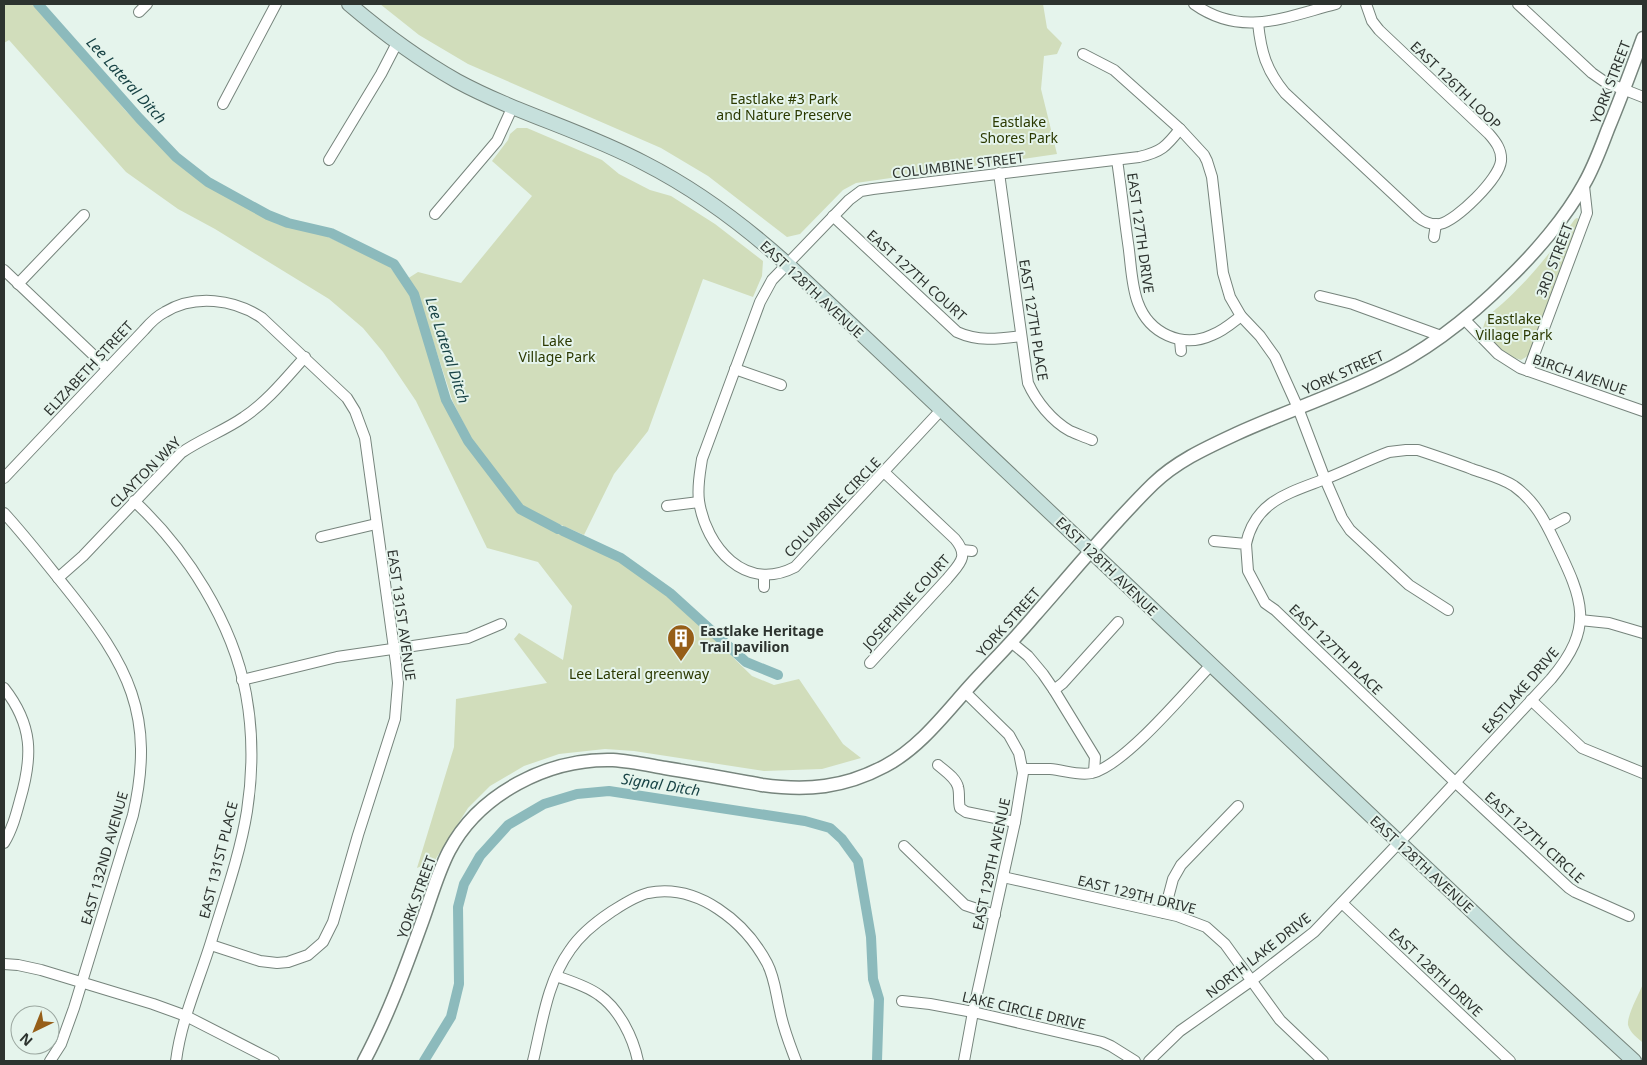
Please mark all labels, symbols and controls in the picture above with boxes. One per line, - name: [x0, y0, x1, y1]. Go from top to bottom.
- water label: Lee Lateral Ditch: [83, 32, 171, 128]
- street label: EAST 126TH LOOP: [1407, 37, 1505, 133]
- street label: YORK STREET: [1586, 38, 1635, 126]
- park label: Eastlake #3 Park and Nature Preserve: [716, 89, 852, 124]
- park label: Eastlake Shores Park: [980, 112, 1059, 147]
- street label: COLUMBINE STREET: [891, 147, 1025, 183]
- street label: EAST 127TH DRIVE: [1123, 172, 1159, 294]
- street label: 3RD STREET: [1531, 220, 1577, 300]
- street label: EAST 127TH COURT: [863, 225, 971, 325]
- street label: EAST 128TH AVENUE: [756, 236, 868, 342]
- street label: EAST 127TH PLACE: [1015, 258, 1053, 382]
- water label: Lee Lateral Ditch: [421, 294, 475, 406]
- park label: Eastlake Village Park: [1476, 309, 1553, 344]
- street label: ELIZABETH STREET: [39, 316, 137, 419]
- park label: Lake Village Park: [519, 331, 596, 366]
- street label: YORK STREET: [1299, 346, 1387, 398]
- street label: BIRCH AVENUE: [1530, 349, 1630, 399]
- street label: CLAYTON WAY: [105, 432, 185, 512]
- street label: COLUMBINE CIRCLE: [779, 453, 885, 561]
- street label: EAST 128TH AVENUE: [1052, 512, 1162, 620]
- street label: EAST 131ST AVENUE: [383, 548, 421, 682]
- street label: JOSEPHINE COURT: [857, 550, 954, 655]
- street label: YORK STREET: [972, 583, 1044, 661]
- street label: EAST 127TH PLACE: [1285, 600, 1387, 698]
- place label: Eastlake Heritage Trail pavilion: [700, 621, 824, 656]
- building icon: Eastlake Heritage Trail pavilion: [666, 623, 696, 662]
- street label: EASTLAKE DRIVE: [1477, 643, 1563, 737]
- park label: Lee Lateral greenway: [569, 664, 710, 683]
- water label: Signal Ditch: [620, 768, 702, 800]
- street label: EAST 127TH CIRCLE: [1481, 787, 1589, 887]
- street label: EAST 132ND AVENUE: [76, 789, 132, 927]
- street label: EAST 129TH AVENUE: [968, 796, 1014, 932]
- street label: EAST 131ST PLACE: [194, 799, 242, 921]
- street label: EAST 128TH AVENUE: [1366, 811, 1478, 917]
- street label: YORK STREET: [392, 853, 440, 941]
- street label: EAST 129TH DRIVE: [1076, 870, 1198, 918]
- street label: NORTH LAKE DRIVE: [1202, 908, 1314, 1002]
- street label: EAST 128TH DRIVE: [1385, 924, 1487, 1020]
- street label: LAKE CIRCLE DRIVE: [960, 987, 1088, 1033]
- north arrow: [10, 1005, 60, 1055]
- text: N: [15, 1029, 36, 1051]

